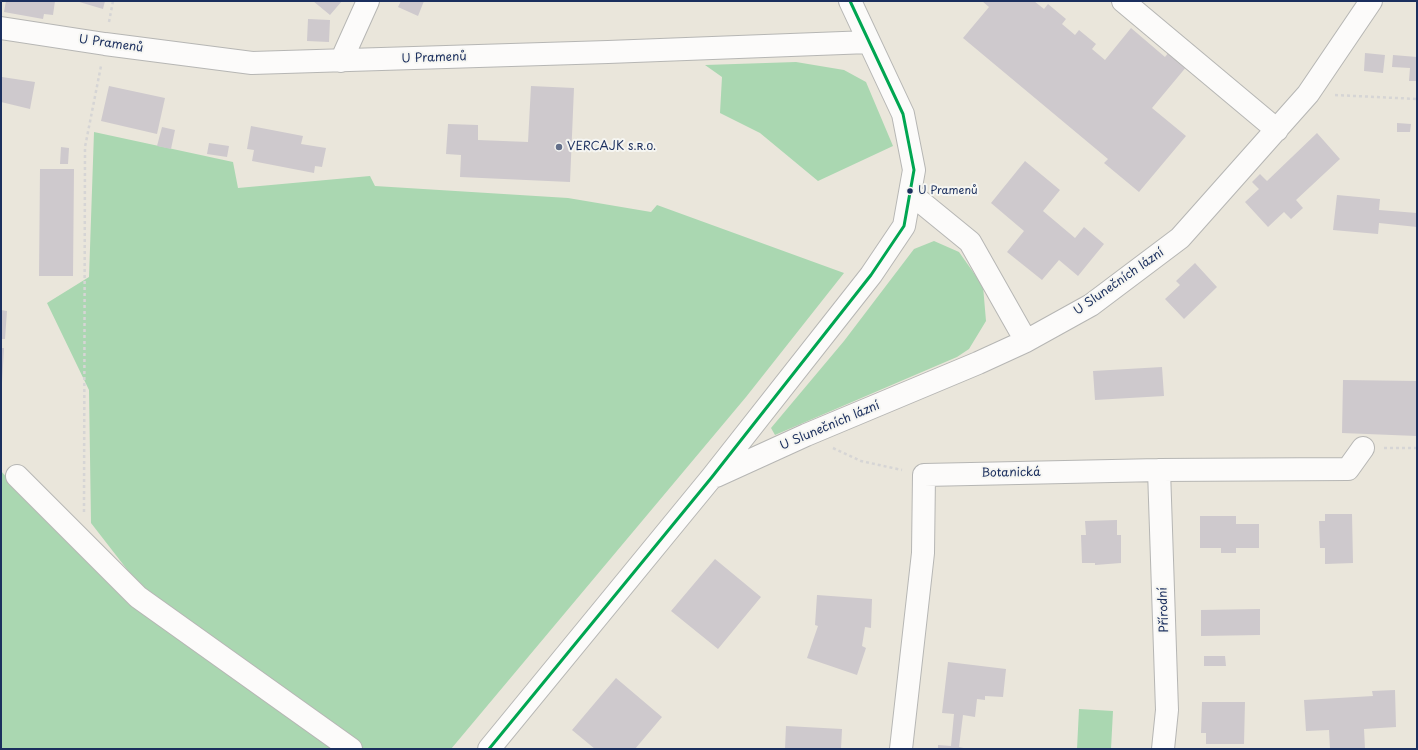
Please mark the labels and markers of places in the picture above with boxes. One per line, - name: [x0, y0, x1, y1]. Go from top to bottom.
- place label: VERCAJK s.ʀ.ᴏ.: [567, 140, 656, 154]
- marker: VERCAJK s.ʀ.ᴏ.: [554, 142, 564, 152]
- place label: U Pramenů: [918, 184, 978, 198]
- marker: U Pramenů: [905, 186, 915, 196]

